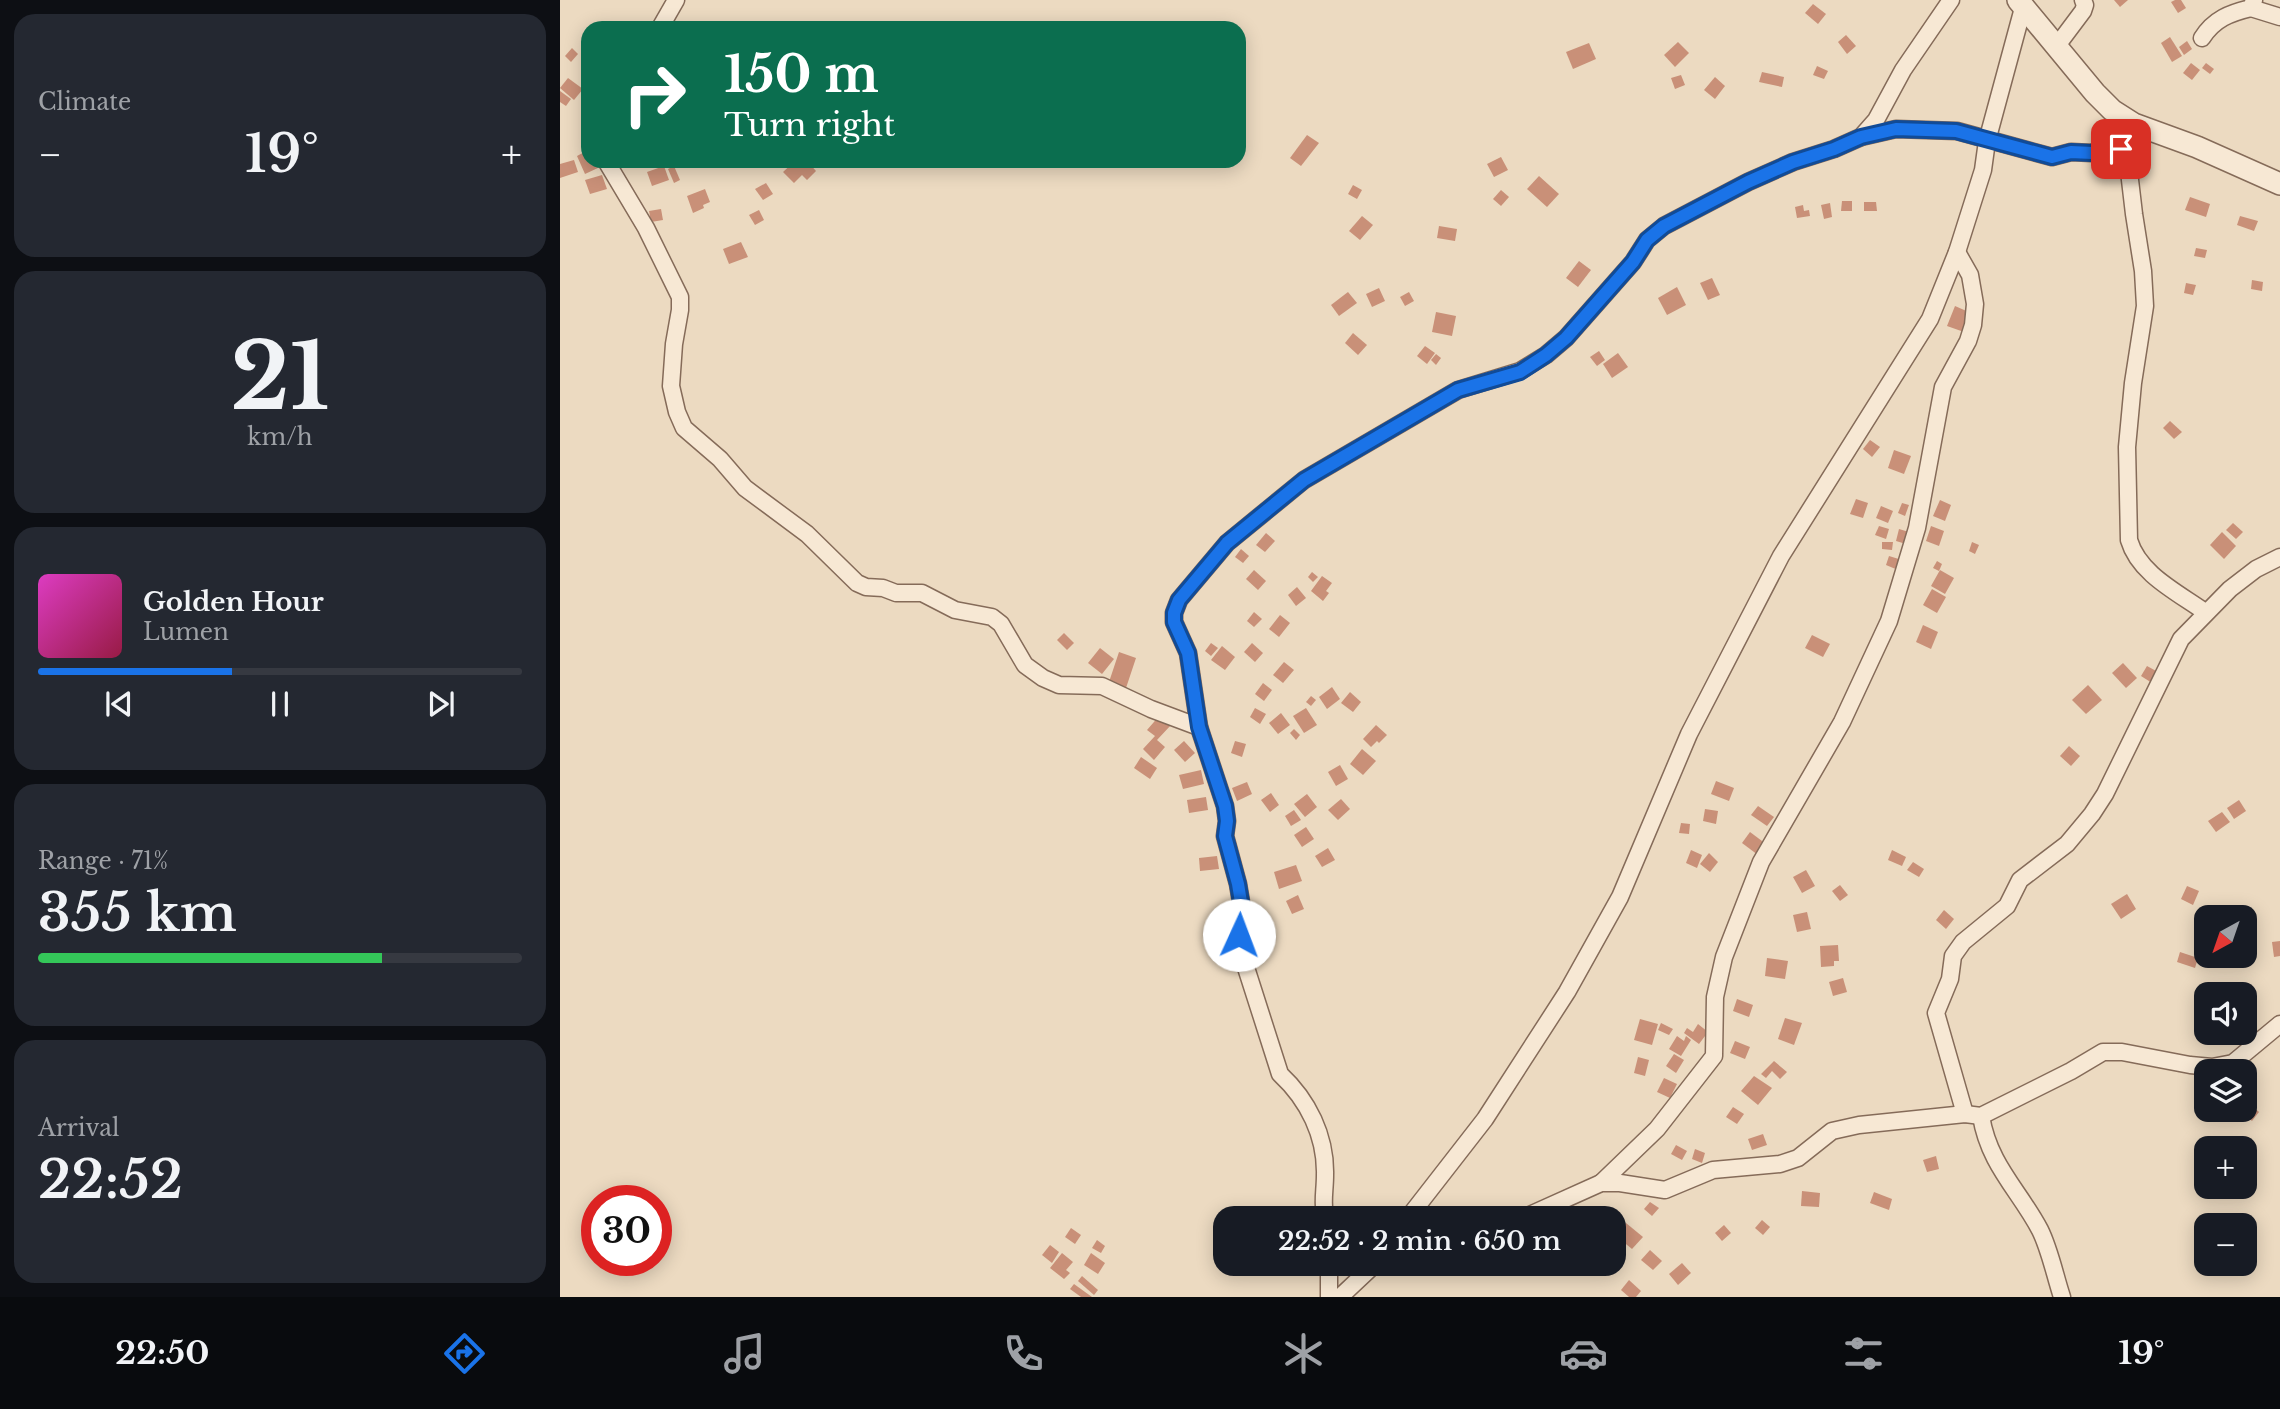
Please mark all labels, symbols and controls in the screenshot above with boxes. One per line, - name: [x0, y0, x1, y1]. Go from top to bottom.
- text: 150 m: [724, 44, 879, 105]
- icon: right: [609, 49, 700, 140]
- text: Climate: [38, 88, 131, 116]
- text: Turn right: [724, 105, 895, 145]
- pin: [2091, 119, 2151, 179]
- text: 19°: [244, 122, 319, 186]
- icon: arrive: [2102, 130, 2140, 168]
- text: −: [38, 131, 62, 178]
- text: +: [501, 131, 522, 178]
- text: 21: [231, 321, 329, 434]
- text: km/h: [247, 423, 313, 451]
- text: Golden Hour: [143, 586, 324, 618]
- text: Lumen: [143, 618, 229, 646]
- icon: previous: [100, 685, 138, 723]
- icon: pause: [261, 685, 299, 723]
- icon: next: [422, 685, 460, 723]
- text: Range · 71%: [38, 847, 169, 875]
- text: 355 km: [38, 881, 237, 945]
- position arrow: [1202, 898, 1276, 972]
- north arrow: [2194, 905, 2258, 968]
- map controls: [2194, 905, 2257, 1276]
- button: sound: [2194, 982, 2257, 1045]
- button: layers: [2194, 1059, 2257, 1122]
- text: Arrival: [38, 1114, 119, 1142]
- button: +: [2194, 1136, 2257, 1199]
- text: 22:52: [38, 1148, 183, 1212]
- speed limit sign: 30: [581, 1185, 672, 1276]
- button: −: [2194, 1213, 2257, 1276]
- text: 22:52 · 2 min · 650 m: [1278, 1225, 1561, 1257]
- icon: directions: [440, 1329, 489, 1378]
- icon: music: [720, 1329, 769, 1378]
- icon: phone: [999, 1329, 1048, 1378]
- icon: climate: [1279, 1329, 1328, 1378]
- icon: car: [1559, 1329, 1608, 1378]
- icon: filters: [1839, 1329, 1888, 1378]
- text: 22:50: [115, 1333, 209, 1373]
- text: 19°: [2118, 1333, 2165, 1373]

